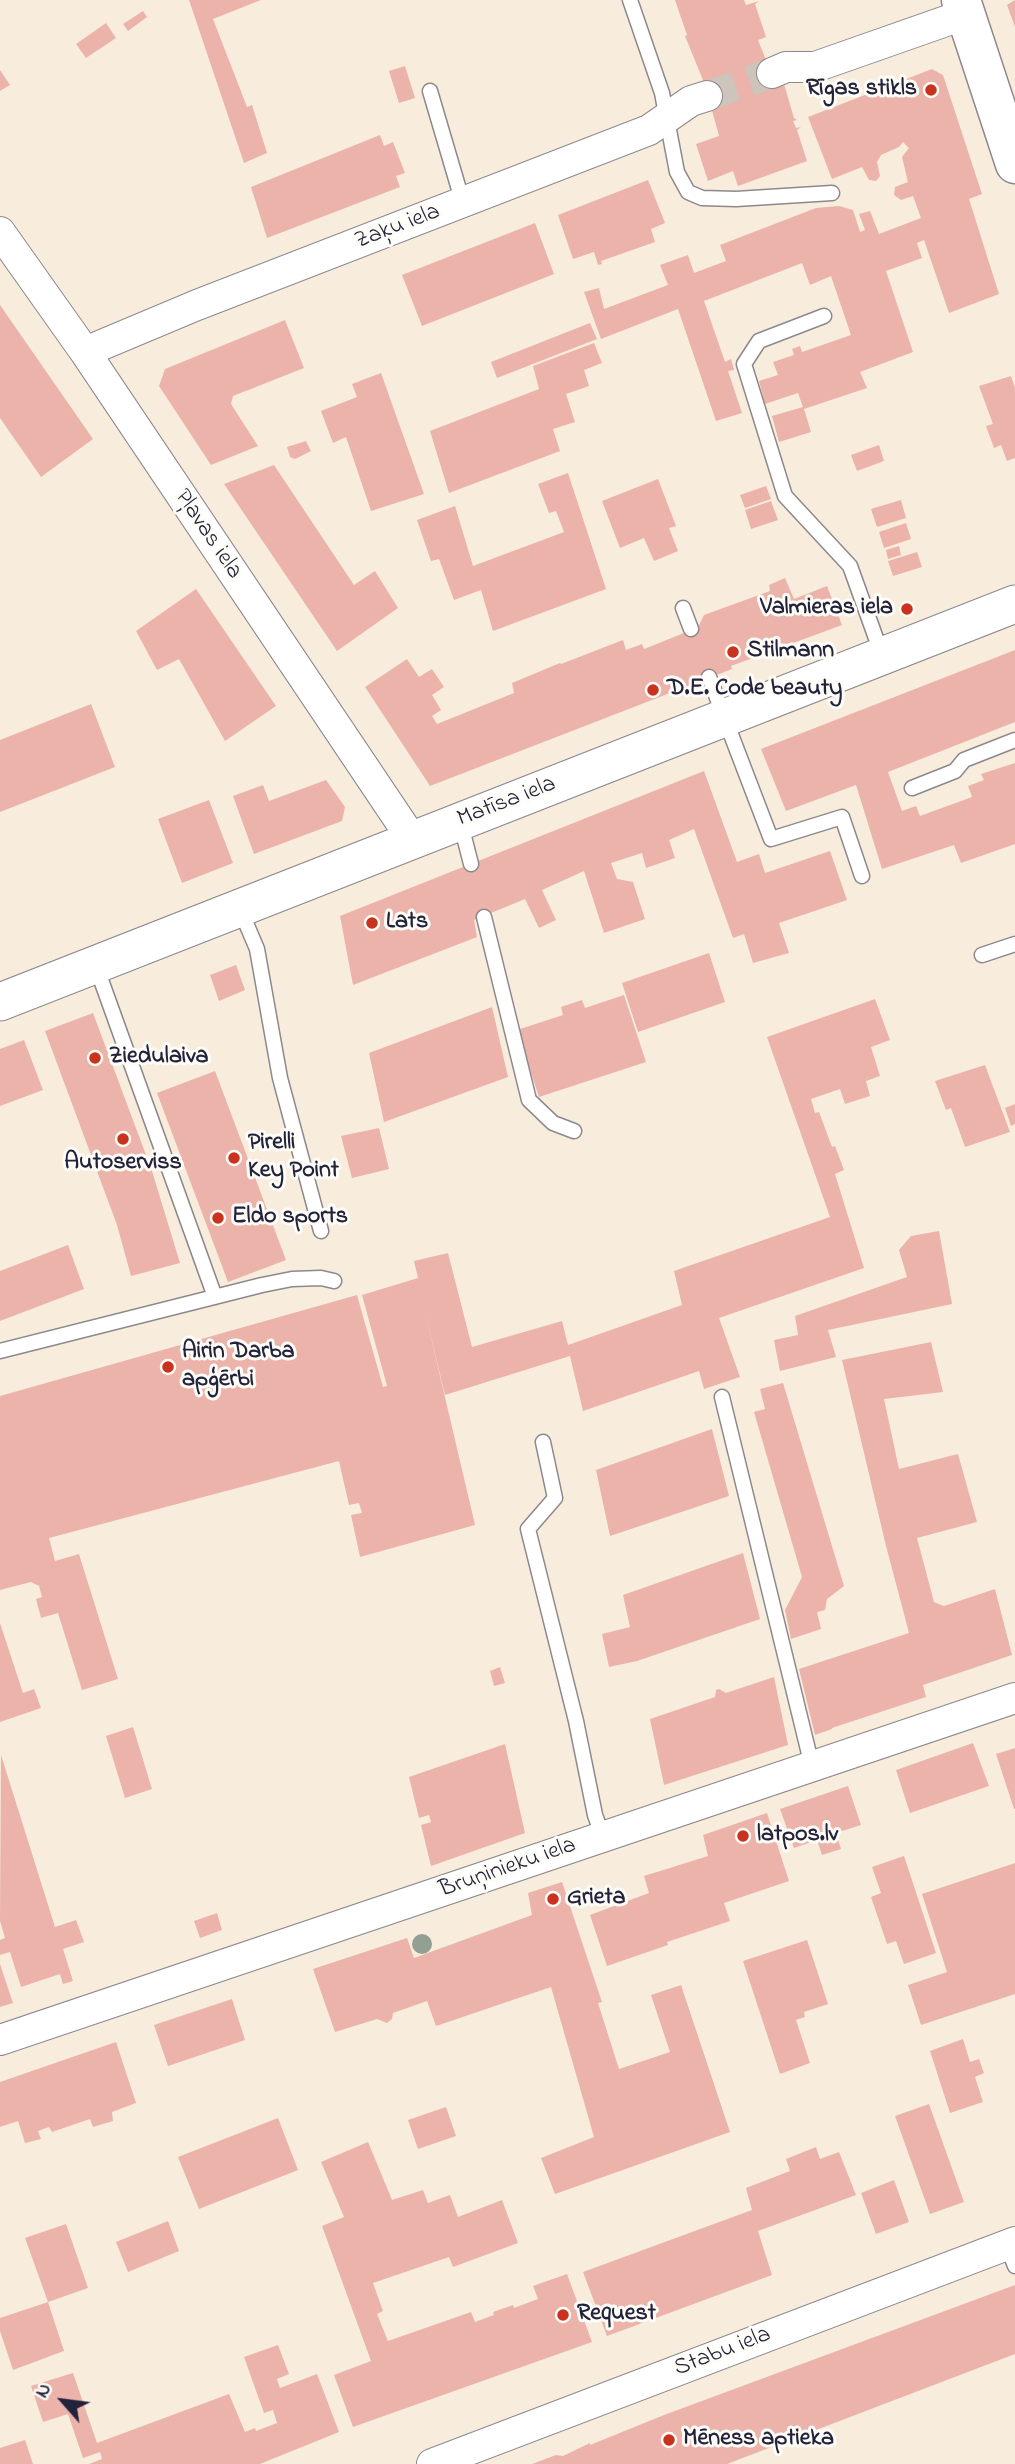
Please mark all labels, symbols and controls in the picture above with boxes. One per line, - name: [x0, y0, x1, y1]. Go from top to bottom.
- place label: Rīgas stikls: [806, 76, 917, 104]
- marker: Rīgas stikls: [923, 82, 939, 98]
- street label: Zaķu iela: [351, 199, 445, 257]
- street label: Pļavas iela: [167, 485, 247, 585]
- place label: Valmieras iela: [760, 595, 893, 623]
- marker: Valmieras iela: [899, 601, 915, 617]
- place label: Stilmann: [747, 638, 834, 666]
- marker: Stilmann: [725, 644, 741, 660]
- place label: D.E. Code beauty: [667, 676, 842, 704]
- marker: D.E. Code beauty: [645, 682, 661, 698]
- street label: Matīsa iela: [454, 771, 560, 835]
- place label: Lats: [386, 909, 428, 937]
- marker: Lats: [364, 915, 380, 931]
- place label: Ziedulaiva: [109, 1044, 208, 1072]
- marker: Ziedulaiva: [87, 1050, 103, 1066]
- place label: Pirelli Key Point: [248, 1130, 339, 1186]
- marker: Autoserviss: [115, 1131, 131, 1147]
- place label: Autoserviss: [64, 1150, 182, 1178]
- marker: Pirelli Key Point: [226, 1150, 242, 1166]
- place label: Eldo sports: [232, 1204, 348, 1232]
- marker: Eldo sports: [210, 1210, 226, 1226]
- place label: Airin Darba apģērbi: [182, 1339, 294, 1395]
- marker: Airin Darba apģērbi: [160, 1359, 176, 1375]
- place label: latpos.lv: [757, 1822, 838, 1850]
- marker: latpos.lv: [735, 1828, 751, 1844]
- street label: Bruņinieku iela: [436, 1832, 580, 1906]
- place label: Grieta: [567, 1885, 626, 1913]
- marker: Grieta: [545, 1891, 561, 1907]
- place label: Request: [577, 2301, 656, 2329]
- marker: Request: [555, 2307, 571, 2323]
- street label: Stabu iela: [671, 2321, 775, 2385]
- north arrow: [28, 2366, 98, 2436]
- text: N: [29, 2379, 59, 2403]
- place label: Mēness aptieka: [683, 2426, 834, 2454]
- marker: Mēness aptieka: [661, 2432, 677, 2448]

